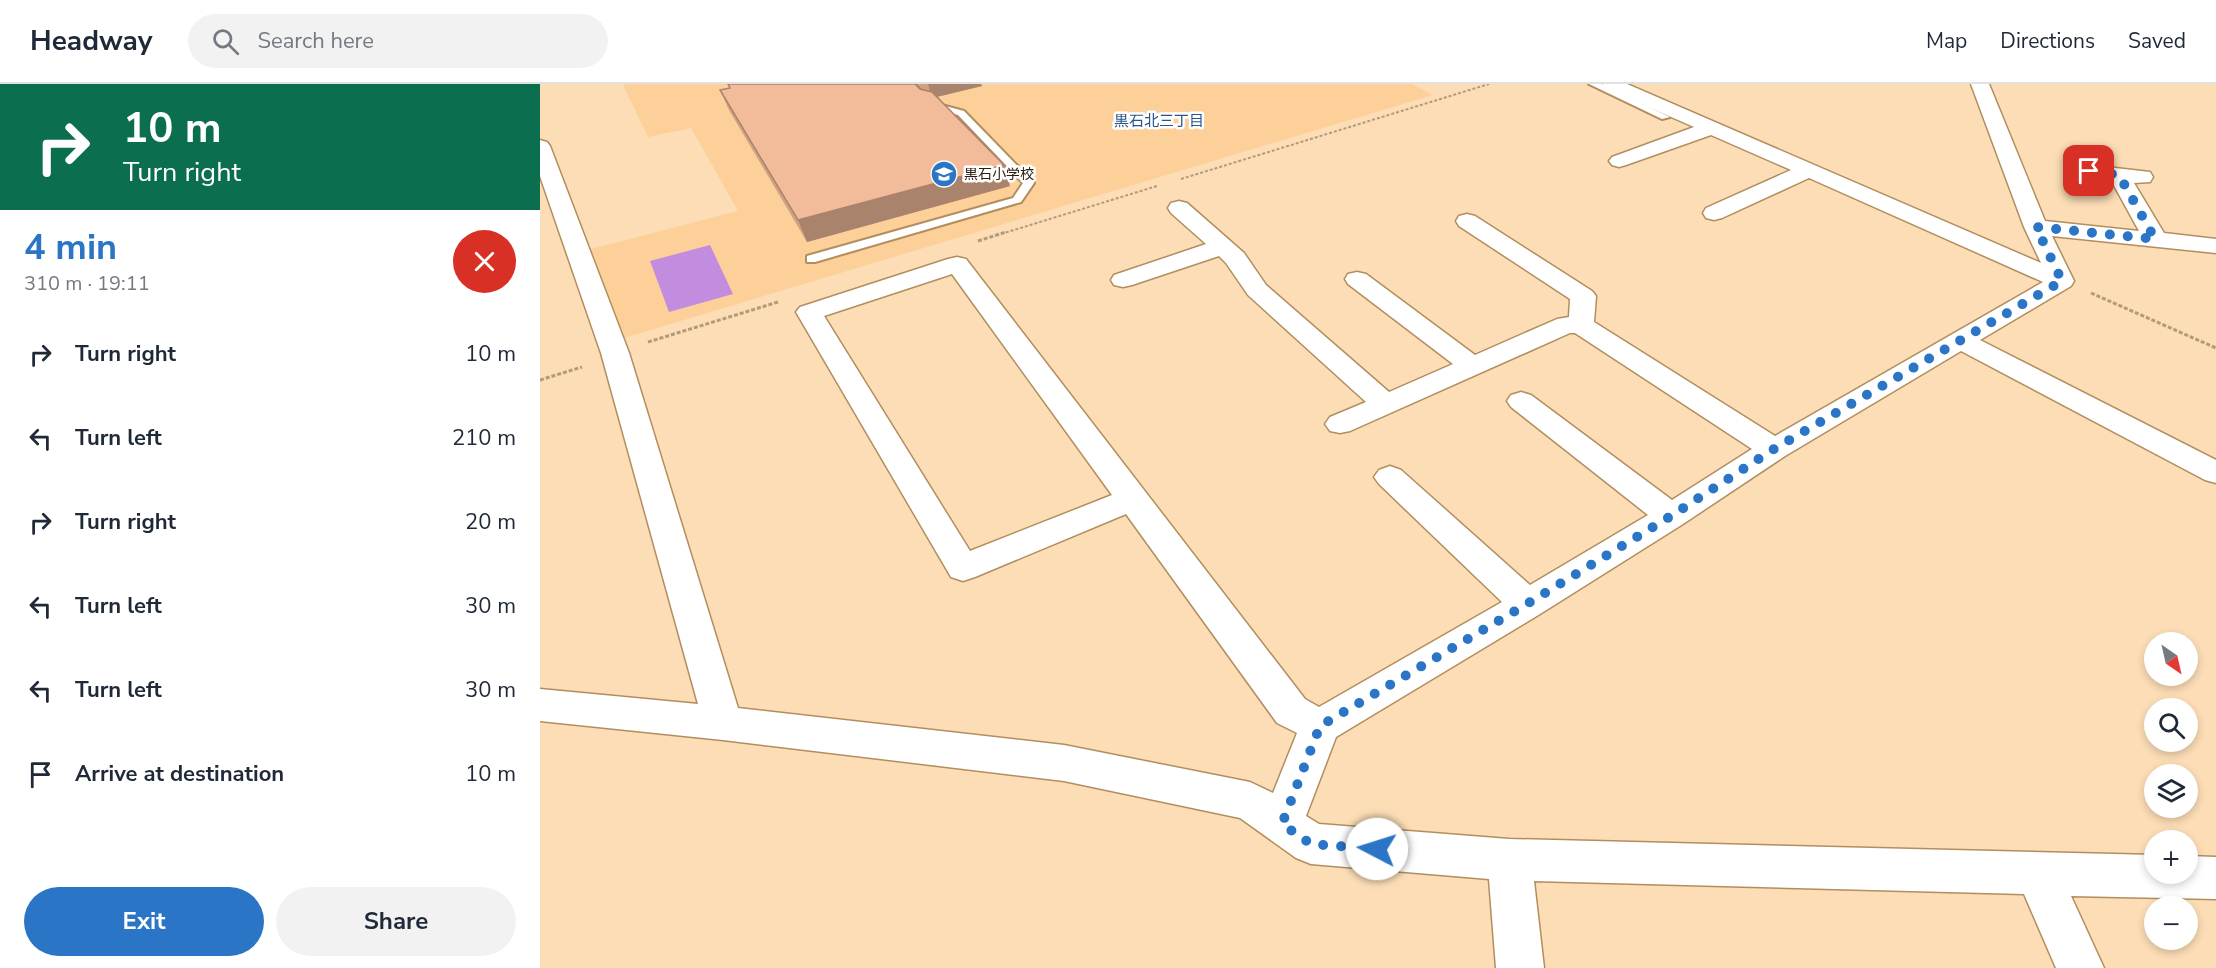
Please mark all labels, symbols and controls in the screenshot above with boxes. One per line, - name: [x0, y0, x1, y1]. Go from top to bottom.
- search box: [188, 14, 608, 68]
- text: Headway: [30, 22, 152, 60]
- icon: search: [209, 25, 242, 58]
- text: Search here: [257, 26, 374, 56]
- text: Map: [1926, 27, 1967, 55]
- text: Directions: [2000, 27, 2095, 55]
- text: Saved: [2128, 27, 2186, 55]
- text: 10 m: [123, 100, 222, 157]
- icon: right: [24, 108, 102, 186]
- district label: 黒石北三丁目: [1114, 111, 1204, 131]
- pin: [2063, 145, 2114, 196]
- text: Turn right: [123, 154, 241, 191]
- icon: arrive: [2072, 154, 2105, 187]
- school or university icon: 黒石小学校: [929, 159, 959, 189]
- place label: 黒石小学校: [964, 165, 1034, 184]
- text: 4 min: [24, 223, 117, 272]
- button: close: [453, 230, 516, 293]
- text: 310 m · 19:11: [24, 270, 150, 297]
- icon: right: [24, 338, 57, 371]
- text: Turn right: [75, 339, 176, 369]
- text: 10 m: [465, 339, 516, 369]
- icon: left: [24, 422, 57, 455]
- text: Turn left: [75, 423, 162, 453]
- text: 210 m: [452, 423, 516, 453]
- icon: right: [24, 506, 57, 539]
- text: Turn right: [75, 507, 176, 537]
- text: 20 m: [465, 507, 516, 537]
- icon: left: [24, 590, 57, 623]
- text: Turn left: [75, 591, 162, 621]
- text: 30 m: [465, 591, 516, 621]
- north arrow: [2144, 632, 2198, 686]
- map controls: [2144, 632, 2198, 950]
- icon: left: [24, 674, 57, 707]
- text: Turn left: [75, 675, 162, 705]
- text: 30 m: [465, 675, 516, 705]
- button: search: [2144, 698, 2198, 752]
- icon: arrive: [24, 758, 57, 791]
- text: Arrive at destination: [75, 759, 284, 789]
- text: 10 m: [465, 759, 516, 789]
- button: layers: [2144, 764, 2198, 818]
- position arrow: [1345, 817, 1409, 881]
- button: +: [2144, 830, 2198, 884]
- button: Exit: [24, 887, 264, 956]
- button: Share: [276, 887, 516, 956]
- button: −: [2144, 896, 2198, 950]

